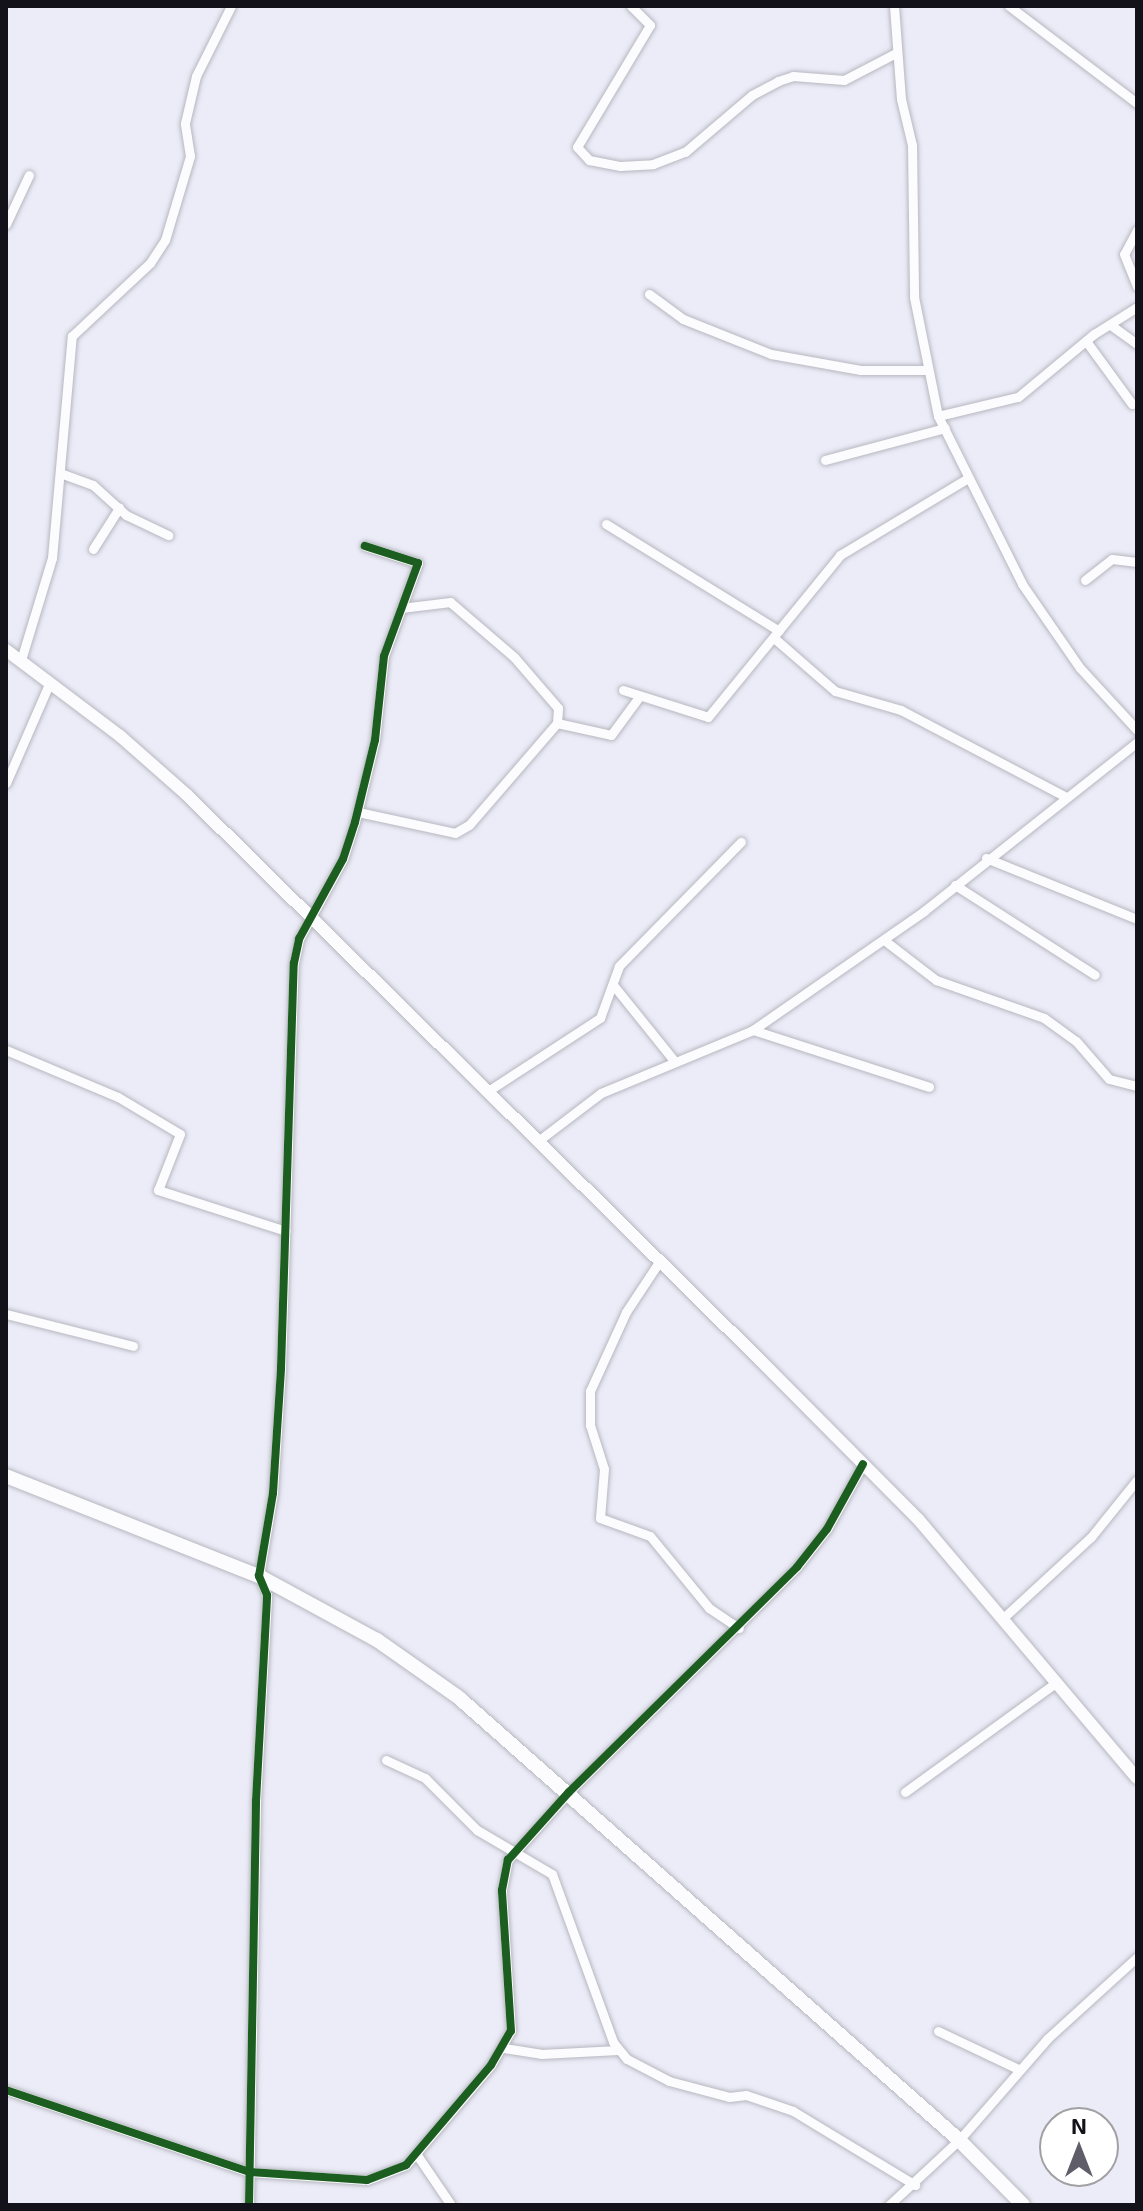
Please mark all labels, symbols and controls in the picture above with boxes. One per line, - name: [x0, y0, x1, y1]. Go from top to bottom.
- north arrow: [1039, 2107, 1119, 2187]
- text: N: [1071, 2112, 1087, 2138]

